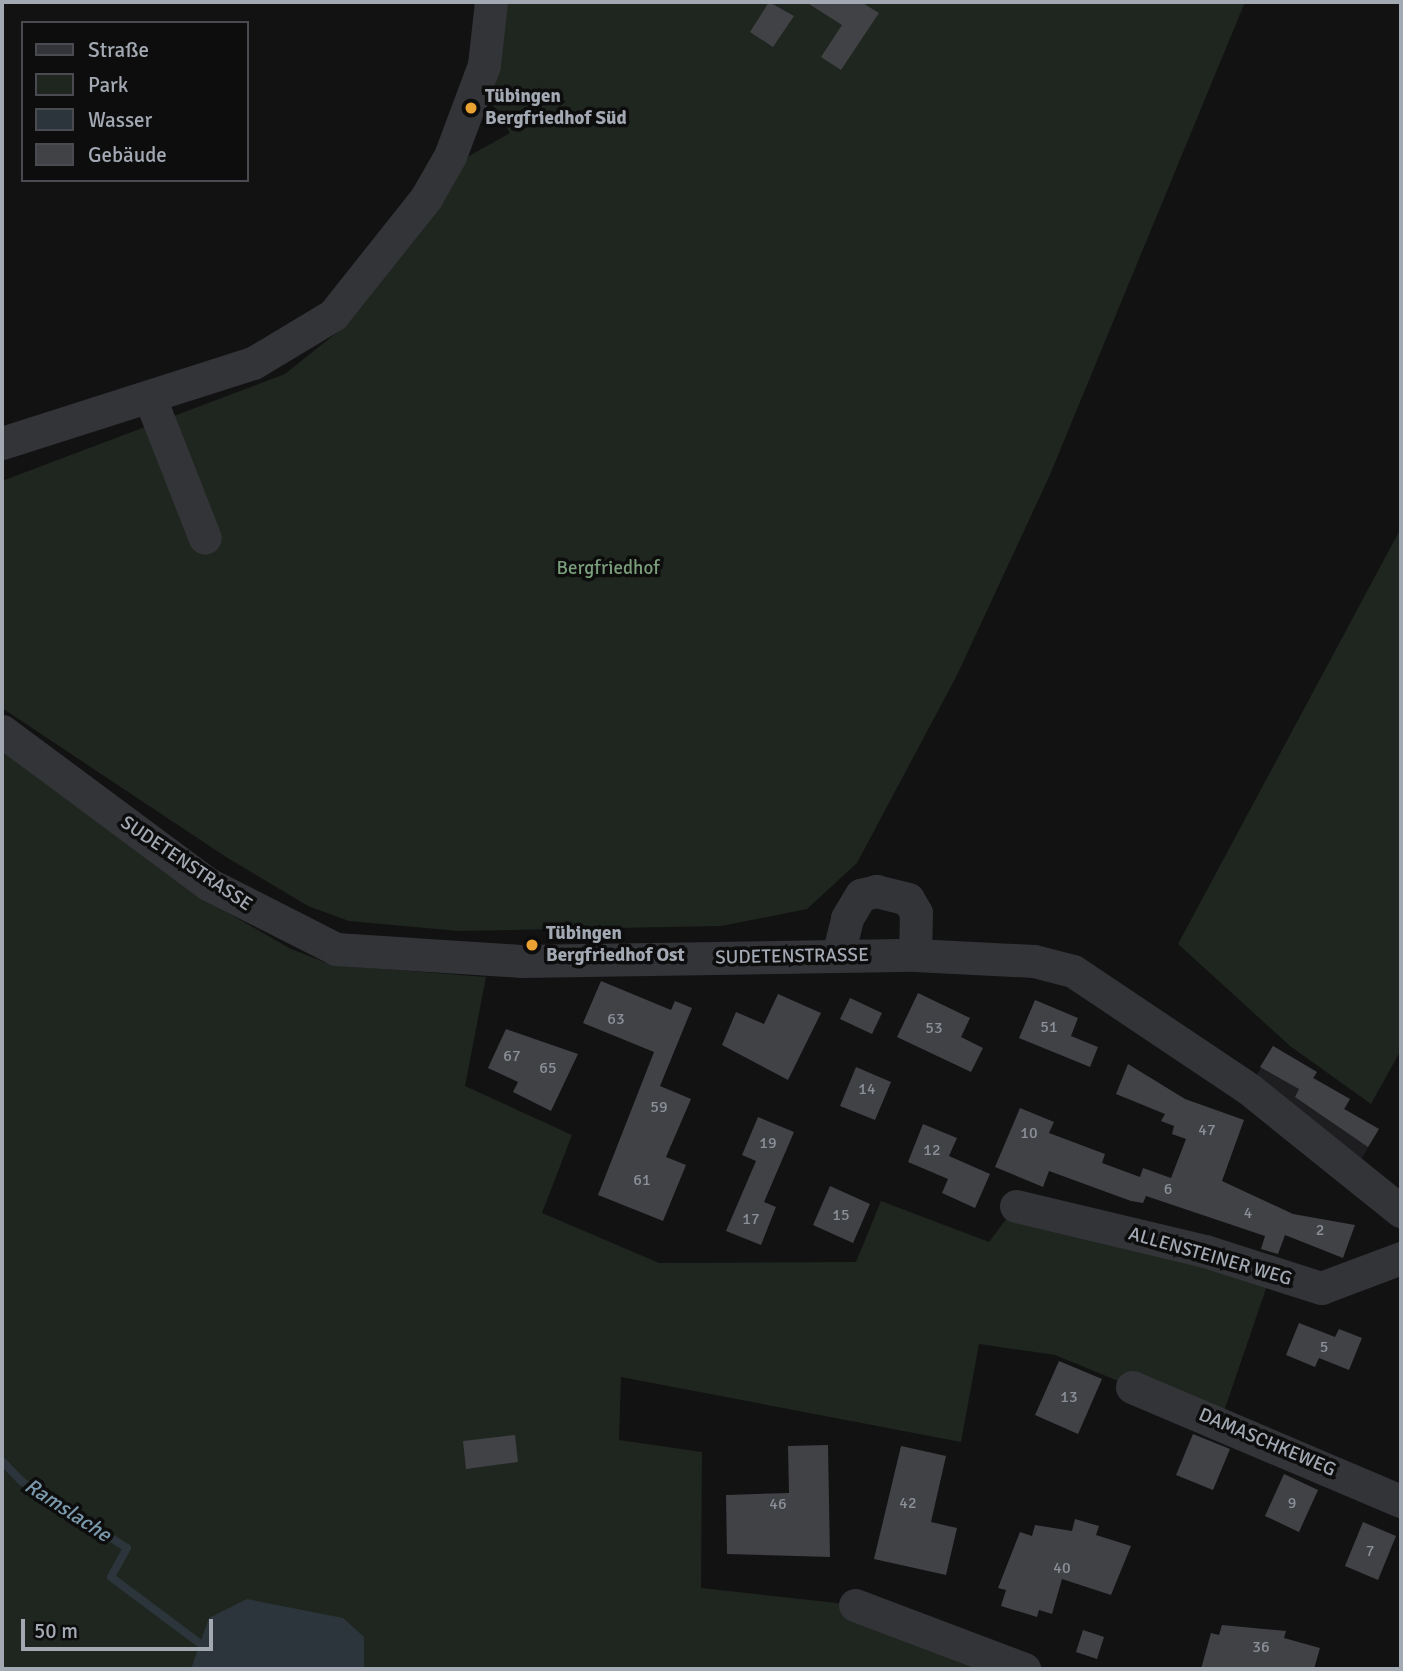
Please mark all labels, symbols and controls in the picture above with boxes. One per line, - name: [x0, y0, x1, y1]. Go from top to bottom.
- legend: [21, 21, 248, 182]
- text: Straße: [88, 37, 149, 63]
- text: Park: [88, 72, 128, 98]
- place label: Tübingen Bergfriedhof Süd: [485, 86, 627, 130]
- marker: Tübingen Bergfriedhof Süd: [463, 100, 479, 116]
- text: Wasser: [88, 107, 152, 133]
- text: Gebäude: [88, 142, 167, 168]
- park label: Bergfriedhof: [556, 558, 660, 580]
- street label: SUDETENSTRASSE: [116, 812, 256, 916]
- place label: Tübingen Bergfriedhof Ost: [546, 923, 685, 967]
- marker: Tübingen Bergfriedhof Ost: [524, 937, 540, 953]
- street label: SUDETENSTRASSE: [715, 944, 869, 970]
- house number: 63: [607, 1009, 625, 1029]
- house number: 51: [1040, 1017, 1058, 1037]
- house number: 53: [925, 1018, 943, 1038]
- house number: 67: [503, 1046, 521, 1066]
- house number: 65: [539, 1058, 557, 1078]
- house number: 14: [858, 1079, 876, 1099]
- house number: 59: [650, 1097, 668, 1117]
- house number: 47: [1198, 1120, 1216, 1140]
- house number: 10: [1020, 1123, 1038, 1143]
- house number: 19: [759, 1133, 777, 1153]
- house number: 12: [923, 1140, 941, 1160]
- house number: 61: [633, 1170, 651, 1190]
- house number: 6: [1164, 1179, 1172, 1199]
- house number: 4: [1244, 1203, 1252, 1223]
- house number: 15: [832, 1205, 850, 1225]
- house number: 17: [742, 1209, 760, 1229]
- house number: 2: [1316, 1220, 1324, 1240]
- street label: ALLENSTEINER WEG: [1126, 1223, 1294, 1291]
- house number: 5: [1320, 1337, 1328, 1357]
- house number: 13: [1060, 1387, 1078, 1407]
- street label: DAMASCHKEWEG: [1195, 1404, 1339, 1482]
- water label: Ramslache: [20, 1473, 116, 1547]
- house number: 42: [899, 1493, 917, 1513]
- house number: 9: [1288, 1493, 1296, 1513]
- house number: 46: [769, 1494, 787, 1514]
- house number: 7: [1366, 1541, 1374, 1561]
- house number: 40: [1053, 1558, 1071, 1578]
- scale bar: [24, 1604, 217, 1648]
- text: 50 m: [34, 1618, 78, 1644]
- house number: 36: [1252, 1637, 1270, 1657]

